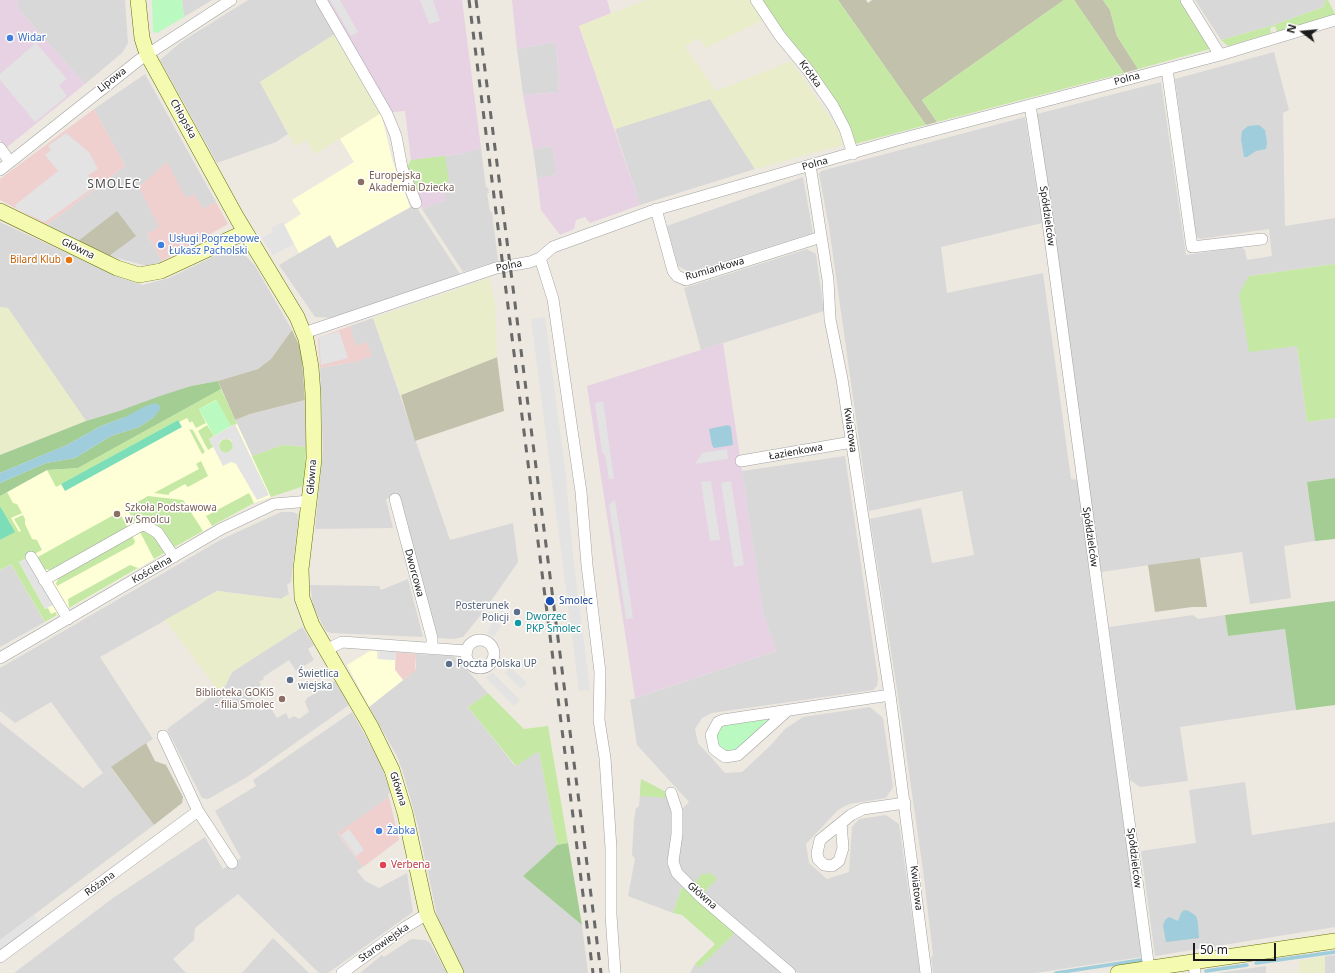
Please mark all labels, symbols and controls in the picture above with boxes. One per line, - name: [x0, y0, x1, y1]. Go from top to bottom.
- north arrow: [1283, 12, 1323, 52]
- text: N: [1283, 22, 1299, 35]
- place label: Widar: [18, 32, 46, 44]
- marker: Widar: [5, 33, 15, 43]
- street label: Krótka: [796, 58, 824, 90]
- street label: Lipowa: [95, 65, 129, 95]
- street label: Polna: [1113, 70, 1141, 88]
- street label: Chłopska: [167, 97, 199, 141]
- street label: Polna: [801, 155, 829, 173]
- place label: Europejska Akademia Dziecka: [369, 170, 454, 194]
- marker: Europejska Akademia Dziecka: [356, 177, 366, 187]
- district label: SMOLEC: [87, 178, 141, 192]
- street label: Spółdzielców: [1037, 185, 1057, 247]
- place label: Usługi Pogrzebowe Łukasz Pacholski: [169, 233, 259, 256]
- street label: Główna: [59, 236, 97, 262]
- marker: Usługi Pogrzebowe Łukasz Pacholski: [156, 240, 166, 250]
- place label: Bilard Klub: [10, 254, 61, 266]
- marker: Bilard Klub: [64, 255, 74, 265]
- street label: Rumiankowa: [684, 255, 746, 283]
- street label: Polna: [495, 257, 523, 275]
- street label: Kwiatowa: [841, 407, 859, 453]
- street label: Łazienkowa: [768, 441, 824, 463]
- street label: Główna: [305, 459, 319, 495]
- place label: Szkoła Podstawowa w Smolcu: [125, 502, 217, 526]
- street label: Spółdzielców: [1080, 506, 1100, 568]
- marker: Szkoła Podstawowa w Smolcu: [112, 509, 122, 519]
- street label: Dworcowa: [402, 548, 426, 598]
- street label: Kościelna: [130, 554, 174, 586]
- marker: Smolec: [544, 595, 556, 607]
- place label: Smolec: [559, 595, 593, 607]
- place label: Posterunek Policji: [455, 600, 509, 624]
- marker: Posterunek Policji: [512, 607, 522, 617]
- place label: Dworzec PKP Smolec: [526, 611, 581, 634]
- marker: Dworzec PKP Smolec: [513, 618, 523, 628]
- place label: Poczta Polska UP: [457, 658, 537, 670]
- marker: Poczta Polska UP: [444, 659, 454, 669]
- place label: Świetlica wiejska: [298, 668, 339, 692]
- marker: Świetlica wiejska: [285, 675, 295, 685]
- place label: Biblioteka GOKiS - filia Smolec: [195, 687, 274, 710]
- marker: Biblioteka GOKiS - filia Smolec: [277, 694, 287, 704]
- street label: Główna: [387, 770, 409, 808]
- place label: Żabka: [387, 825, 415, 837]
- marker: Żabka: [374, 826, 384, 836]
- street label: Spółdzielców: [1124, 827, 1144, 889]
- place label: Verbena: [391, 859, 430, 871]
- marker: Verbena: [378, 860, 388, 870]
- street label: Kwiatowa: [907, 865, 925, 911]
- street label: Różana: [83, 869, 117, 899]
- street label: Główna: [685, 880, 719, 912]
- street label: Starowiejska: [356, 921, 412, 965]
- scale bar: [1195, 935, 1278, 961]
- text: 50 m: [1200, 941, 1228, 958]

